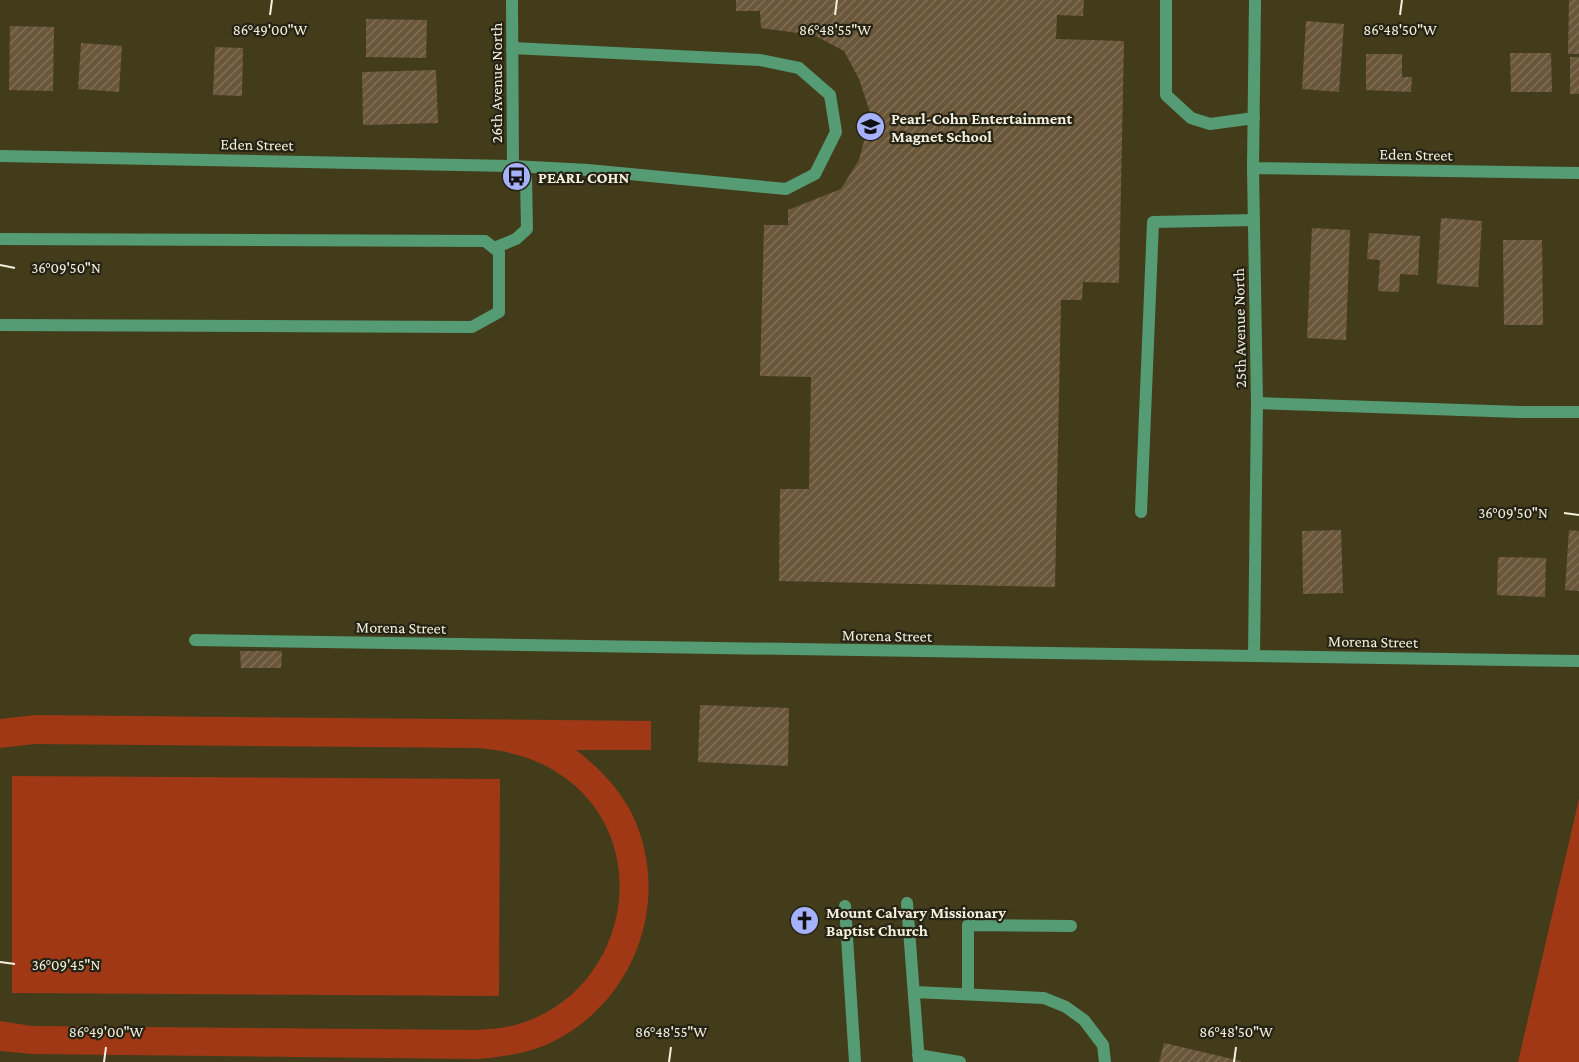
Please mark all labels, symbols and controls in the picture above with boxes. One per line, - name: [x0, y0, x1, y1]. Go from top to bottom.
- text: 86°49'00"W: [233, 22, 307, 38]
- street label: 26th Avenue North: [488, 22, 505, 143]
- text: 86°48'55"W: [799, 22, 871, 38]
- text: 86°48'50"W: [1363, 22, 1437, 38]
- place label: Pearl-Cohn Entertainment Magnet School: [891, 110, 1072, 145]
- school or university icon: Pearl-Cohn Entertainment Magnet School: [854, 111, 886, 143]
- street label: Eden Street: [220, 135, 294, 154]
- street label: Eden Street: [1379, 145, 1453, 164]
- bus stop icon: PEARL COHN: [501, 161, 533, 193]
- place label: PEARL COHN: [538, 169, 630, 186]
- text: 36°09'50"N: [31, 260, 101, 276]
- street label: 25th Avenue North: [1230, 267, 1249, 388]
- text: 36°09'50"N: [1478, 505, 1548, 521]
- street label: Morena Street: [356, 618, 447, 637]
- street label: Morena Street: [842, 626, 933, 645]
- street label: Morena Street: [1328, 632, 1419, 651]
- place label: Mount Calvary Missionary Baptist Church: [826, 904, 1006, 939]
- church icon: Mount Calvary Missionary Baptist Church: [789, 905, 821, 937]
- text: 36°09'45"N: [32, 957, 100, 973]
- text: 86°49'00"W: [69, 1024, 143, 1040]
- text: 86°48'55"W: [635, 1024, 707, 1040]
- text: 86°48'50"W: [1199, 1024, 1273, 1040]

